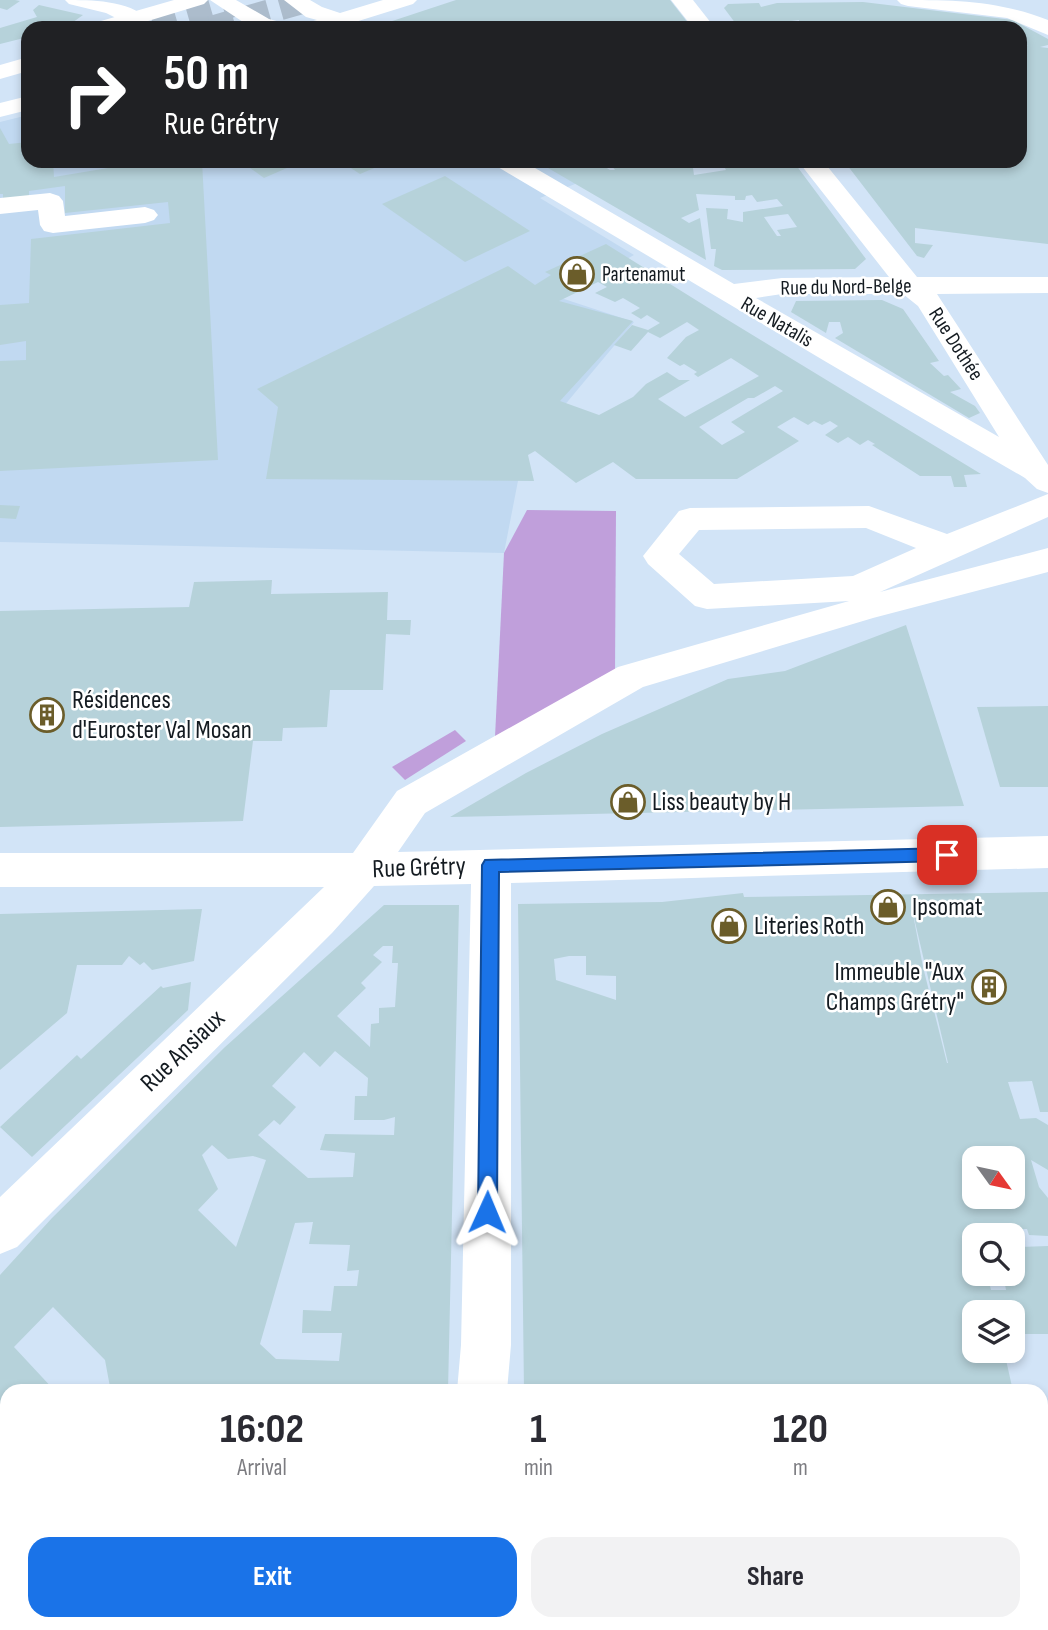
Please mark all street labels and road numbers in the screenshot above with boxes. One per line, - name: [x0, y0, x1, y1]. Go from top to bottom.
- street label: Rue du Nord-Belge: [780, 273, 912, 301]
- street label: Rue Natalis: [736, 291, 818, 353]
- street label: Rue Dothée: [923, 303, 989, 385]
- street label: Rue Grétry: [372, 851, 466, 885]
- street label: Rue Ansiaux: [134, 1003, 232, 1099]

